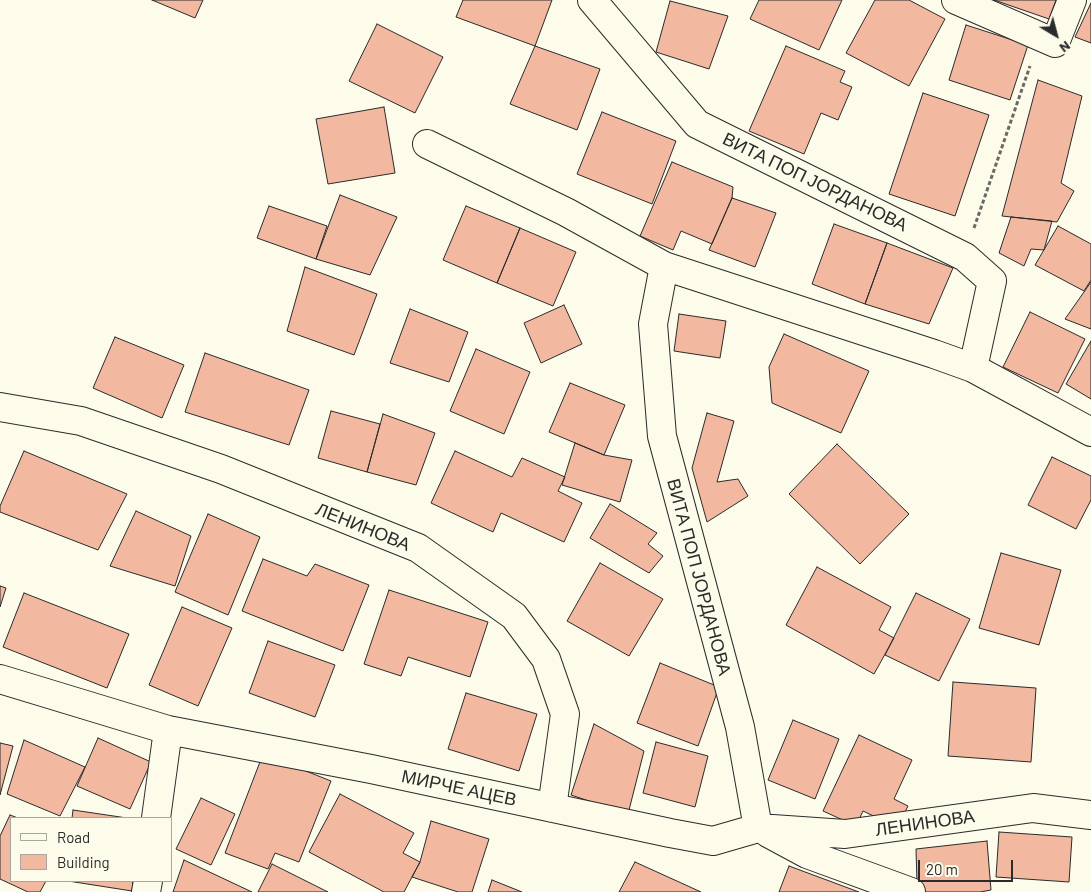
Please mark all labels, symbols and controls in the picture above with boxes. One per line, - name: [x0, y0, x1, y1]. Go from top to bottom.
- north arrow: [1031, 10, 1081, 60]
- text: N: [1056, 38, 1074, 57]
- street label: ВИТА ПОП ЈОРДАНОВА: [719, 128, 911, 236]
- street label: ВИТА ПОП ЈОРДАНОВА: [662, 476, 736, 678]
- street label: ЛЕНИНОВА: [313, 498, 413, 556]
- street label: МИРЧЕ АЦЕВ: [400, 765, 518, 811]
- street label: ЛЕНИНОВА: [874, 805, 976, 841]
- legend: [10, 817, 172, 882]
- text: Road: [57, 828, 90, 846]
- scale bar: [921, 850, 1016, 882]
- text: Building: [57, 853, 110, 871]
- text: 20 m: [926, 860, 958, 878]

